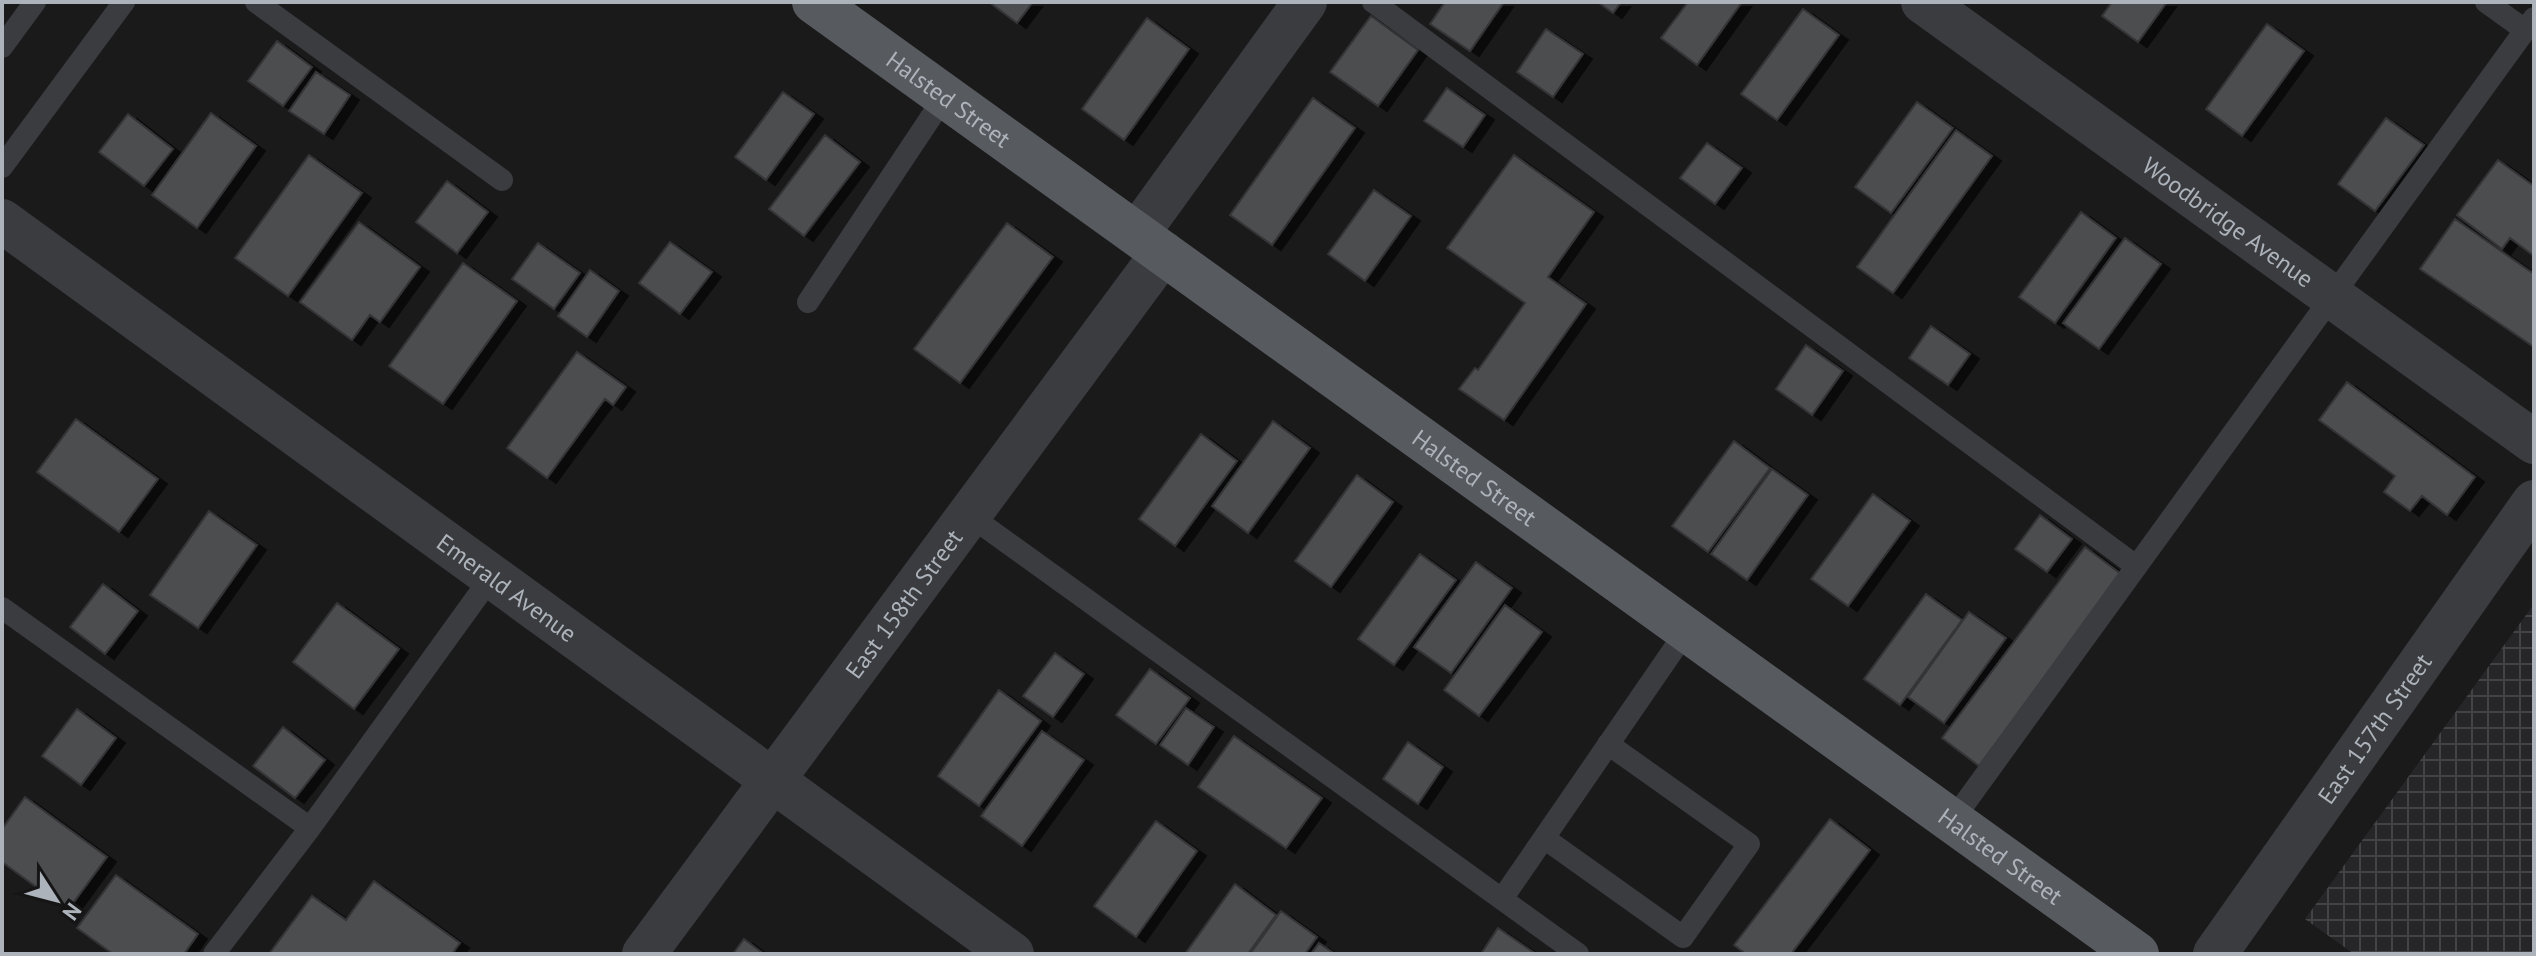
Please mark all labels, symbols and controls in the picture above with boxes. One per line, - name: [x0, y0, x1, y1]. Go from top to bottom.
- street label: Halsted Street: [880, 44, 1017, 154]
- street label: Woodbridge Avenue: [2136, 150, 2320, 294]
- street label: Halsted Street: [1406, 422, 1543, 533]
- street label: East 158th Street: [838, 523, 969, 684]
- street label: Emerald Avenue: [431, 526, 583, 649]
- street label: East 157th Street: [2310, 647, 2438, 810]
- street label: Halsted Street: [1932, 801, 2069, 911]
- north arrow: [16, 860, 96, 940]
- text: N: [57, 898, 88, 926]

